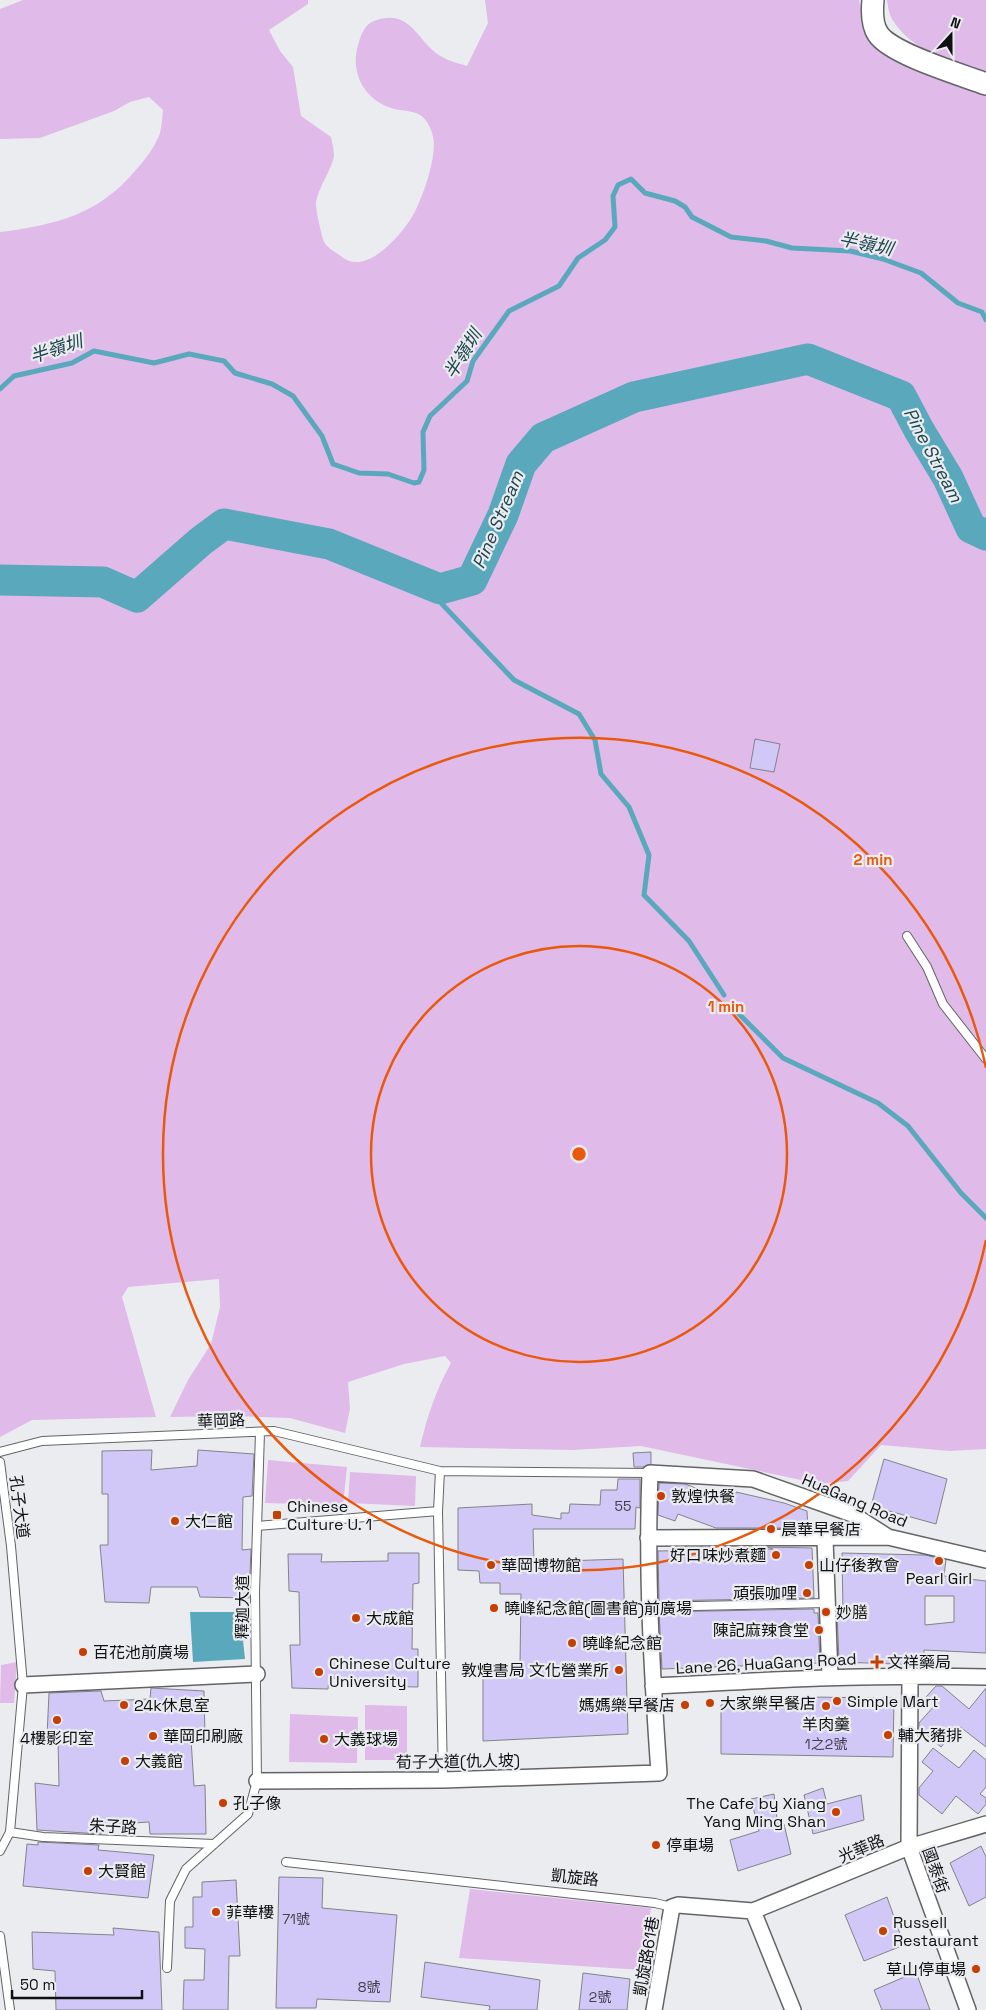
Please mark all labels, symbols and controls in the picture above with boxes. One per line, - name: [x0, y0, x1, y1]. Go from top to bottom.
- north arrow: [926, 10, 976, 60]
- text: N: [948, 13, 963, 33]
- water label: 半嶺圳: [837, 227, 898, 261]
- water label: 半嶺圳: [439, 322, 488, 383]
- water label: 半嶺圳: [27, 328, 88, 368]
- water label: Pine Stream: [899, 404, 968, 506]
- water label: Pine Stream: [467, 467, 529, 572]
- text: 2 min: [854, 850, 892, 869]
- text: 1 min: [708, 997, 744, 1016]
- centre of rings: [570, 1145, 588, 1163]
- street label: 華岡路: [197, 1409, 245, 1432]
- street label: HuaGang Road: [799, 1469, 911, 1532]
- street label: 孔子大道: [5, 1474, 34, 1540]
- place label: 敦煌快餐: [671, 1486, 735, 1507]
- marker: 敦煌快餐: [655, 1490, 667, 1502]
- place label: Chinese Culture U. 1: [287, 1496, 372, 1535]
- house number: 55: [615, 1497, 631, 1515]
- marker: Chinese Culture U. 1: [271, 1509, 283, 1521]
- place label: 大仁館: [185, 1511, 233, 1532]
- marker: 大仁館: [169, 1515, 181, 1527]
- place label: 晨華早餐店: [781, 1519, 861, 1540]
- marker: 晨華早餐店: [765, 1523, 777, 1535]
- place label: 好口味炒煮麵: [670, 1545, 766, 1566]
- marker: 好口味炒煮麵: [770, 1549, 782, 1561]
- place label: 華岡博物館: [501, 1555, 581, 1576]
- place label: 山仔後教會: [819, 1555, 899, 1576]
- marker: Pearl Girl: [933, 1555, 945, 1567]
- marker: 華岡博物館: [485, 1559, 497, 1571]
- marker: 山仔後教會: [803, 1559, 815, 1571]
- place label: Pearl Girl: [906, 1568, 972, 1589]
- street label: 釋迦大道: [232, 1575, 253, 1639]
- place label: 頑張咖哩: [733, 1583, 797, 1604]
- marker: 頑張咖哩: [801, 1587, 813, 1599]
- place label: 曉峰紀念館(圖書館)前廣場: [504, 1598, 692, 1619]
- marker: 曉峰紀念館(圖書館)前廣場: [488, 1602, 500, 1614]
- place label: 妙膳: [836, 1602, 868, 1623]
- marker: 妙膳: [820, 1606, 832, 1618]
- place label: 大成館: [366, 1608, 414, 1629]
- marker: 大成館: [350, 1612, 362, 1624]
- place label: 陳記麻辣食堂: [713, 1620, 809, 1641]
- marker: 陳記麻辣食堂: [813, 1624, 825, 1636]
- place label: 曉峰紀念館: [582, 1633, 662, 1654]
- marker: 曉峰紀念館: [566, 1637, 578, 1649]
- place label: 百花池前廣場: [93, 1642, 189, 1663]
- marker: 百花池前廣場: [77, 1646, 89, 1658]
- street label: Lane 26, HuaGang Road: [675, 1648, 857, 1679]
- place label: 文祥藥局: [887, 1652, 951, 1673]
- place label: Chinese Culture University: [329, 1653, 451, 1692]
- marker: 文祥藥局: [871, 1656, 883, 1668]
- place label: 敦煌書局 文化營業所: [461, 1660, 609, 1681]
- marker: 敦煌書局 文化營業所: [613, 1664, 625, 1676]
- marker: Chinese Culture University: [313, 1666, 325, 1678]
- place label: Simple Mart: [847, 1691, 939, 1712]
- place label: 大家樂早餐店: [720, 1693, 816, 1714]
- place label: 24k休息室: [134, 1695, 210, 1716]
- place label: 媽媽樂早餐店: [579, 1695, 675, 1716]
- marker: Simple Mart: [831, 1695, 843, 1707]
- marker: 大家樂早餐店: [704, 1697, 716, 1709]
- marker: 24k休息室: [118, 1699, 130, 1711]
- marker: 媽媽樂早餐店: [679, 1699, 691, 1711]
- marker: 羊肉羹: [820, 1700, 832, 1712]
- marker: 4樓影印室: [51, 1714, 63, 1726]
- place label: 羊肉羹: [802, 1714, 850, 1735]
- place label: 輔大豬排: [898, 1725, 962, 1746]
- place label: 華岡印刷廠: [163, 1726, 243, 1747]
- place label: 4樓影印室: [20, 1728, 94, 1749]
- place label: 大義球場: [334, 1729, 398, 1750]
- marker: 輔大豬排: [882, 1729, 894, 1741]
- marker: 華岡印刷廠: [147, 1730, 159, 1742]
- marker: 大義球場: [318, 1733, 330, 1745]
- house number: 1之2號: [805, 1735, 847, 1753]
- street label: 荀子大道(仇人坡): [396, 1750, 520, 1773]
- place label: 大義館: [135, 1751, 183, 1772]
- marker: 大義館: [119, 1755, 131, 1767]
- place label: 孔子像: [233, 1793, 281, 1814]
- place label: The Cafe by Xiang Yang Ming Shan: [686, 1793, 826, 1832]
- marker: 孔子像: [217, 1797, 229, 1809]
- marker: The Cafe by Xiang Yang Ming Shan: [830, 1806, 842, 1818]
- street label: 朱子路: [88, 1815, 137, 1838]
- street label: 光華路: [835, 1829, 887, 1868]
- place label: 停車場: [666, 1835, 714, 1856]
- marker: 停車場: [650, 1839, 662, 1851]
- street label: 國泰街: [917, 1844, 954, 1896]
- place label: 大賢館: [98, 1861, 146, 1882]
- marker: 大賢館: [82, 1865, 94, 1877]
- street label: 凱旋路: [550, 1865, 600, 1890]
- place label: 菲華樓: [226, 1902, 274, 1923]
- marker: 菲華樓: [210, 1906, 222, 1918]
- house number: 71號: [282, 1910, 310, 1928]
- place label: Russell Restaurant: [893, 1912, 979, 1951]
- street label: 凱旋路61巷: [629, 1915, 664, 1998]
- marker: Russell Restaurant: [877, 1925, 889, 1937]
- place label: 草山停車場: [886, 1959, 966, 1980]
- marker: 草山停車場: [970, 1963, 982, 1975]
- scale bar: [12, 1968, 142, 2000]
- text: 50 m: [20, 1975, 55, 1994]
- house number: 8號: [358, 1978, 380, 1996]
- house number: 2號: [589, 1988, 611, 2006]

